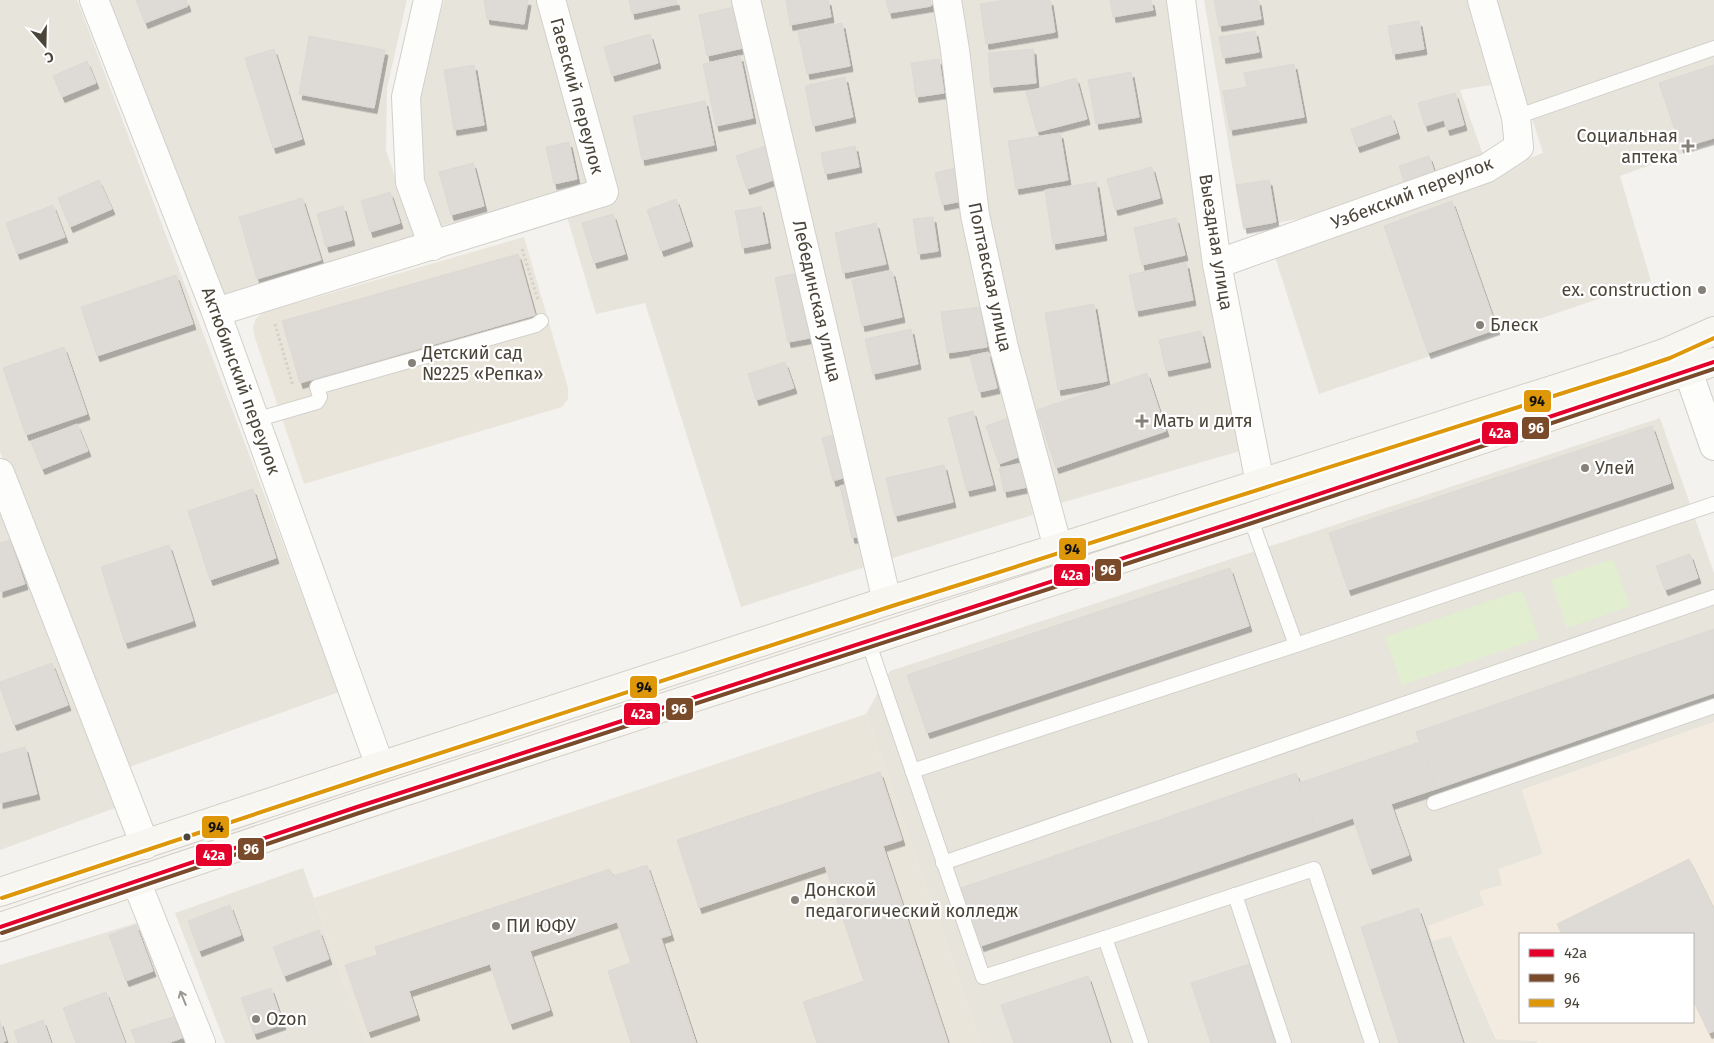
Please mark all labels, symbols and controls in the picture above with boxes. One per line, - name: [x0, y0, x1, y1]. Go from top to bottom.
- street label: Гаевский переулок: [546, 15, 609, 177]
- north arrow: [20, 20, 70, 70]
- text: С: [43, 47, 56, 66]
- place label: Социальная аптека: [1577, 125, 1678, 168]
- marker: Социальная аптека: [1682, 140, 1694, 152]
- street label: Узбекский переулок: [1328, 152, 1497, 234]
- street label: Выездная улица: [1194, 172, 1238, 312]
- street label: Полтавская улица: [963, 200, 1017, 354]
- street label: Лебединская улица: [788, 218, 846, 384]
- place label: ex. construction: [1562, 279, 1692, 301]
- street label: Актюбинский переулок: [197, 284, 285, 478]
- marker: ex. construction: [1696, 284, 1708, 296]
- place label: Блеск: [1490, 314, 1539, 336]
- marker: Блеск: [1474, 319, 1486, 331]
- place label: Детский сад №225 «Репка»: [421, 342, 544, 385]
- marker: Детский сад №225 «Репка»: [406, 357, 418, 369]
- line badge: 94: [1523, 389, 1552, 413]
- text: 94: [1529, 393, 1545, 410]
- place label: Мать и дитя: [1153, 410, 1253, 432]
- marker: Мать и дитя: [1135, 414, 1149, 428]
- line badge: 96: [1521, 416, 1550, 440]
- text: 96: [1528, 420, 1544, 437]
- line badge: 42a: [1481, 421, 1519, 445]
- text: 42a: [1489, 425, 1512, 442]
- place label: Улей: [1595, 457, 1635, 479]
- marker: Улей: [1579, 462, 1591, 474]
- line badge: 94: [1058, 537, 1087, 561]
- text: 94: [1064, 541, 1080, 558]
- line badge: 96: [1094, 558, 1122, 582]
- text: 96: [1100, 562, 1116, 579]
- line badge: 42a: [1053, 563, 1091, 587]
- text: 42a: [1061, 567, 1084, 584]
- line badge: 94: [629, 675, 658, 699]
- text: 94: [636, 679, 652, 696]
- line badge: 96: [665, 697, 694, 721]
- text: 96: [671, 701, 687, 718]
- line badge: 42a: [623, 702, 661, 726]
- text: 42a: [631, 706, 654, 723]
- line badge: 94: [201, 815, 230, 839]
- text: 94: [208, 819, 224, 836]
- unlabelled marker: [182, 832, 192, 842]
- line badge: 96: [237, 837, 265, 861]
- text: 96: [243, 841, 259, 858]
- line badge: 42a: [195, 843, 233, 867]
- text: 42a: [203, 847, 226, 864]
- place label: Донской педагогический колледж: [804, 879, 1018, 922]
- marker: Донской педагогический колледж: [789, 894, 801, 906]
- place label: ПИ ЮФУ: [506, 915, 576, 937]
- marker: ПИ ЮФУ: [490, 920, 502, 932]
- legend: [1519, 933, 1694, 1023]
- text: 42a: [1564, 944, 1587, 962]
- text: 96: [1564, 969, 1580, 987]
- one-way arrow: [177, 991, 187, 1006]
- text: 94: [1564, 994, 1580, 1012]
- place label: Ozon: [266, 1008, 307, 1030]
- marker: Ozon: [250, 1013, 262, 1025]

